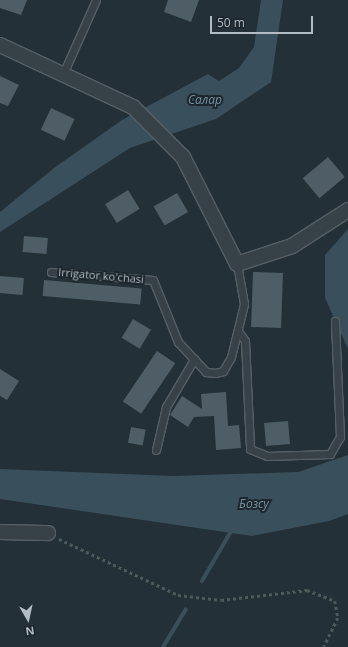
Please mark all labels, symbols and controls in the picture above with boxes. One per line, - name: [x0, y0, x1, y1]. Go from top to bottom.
- scale bar: [212, 8, 315, 34]
- text: 50 m: [217, 14, 245, 31]
- water label: Салар: [188, 93, 222, 107]
- street label: Irrigator ko'chasi: [58, 266, 144, 286]
- water label: Бозсу: [239, 497, 269, 511]
- north arrow: [8, 599, 48, 639]
- text: N: [24, 623, 36, 639]

